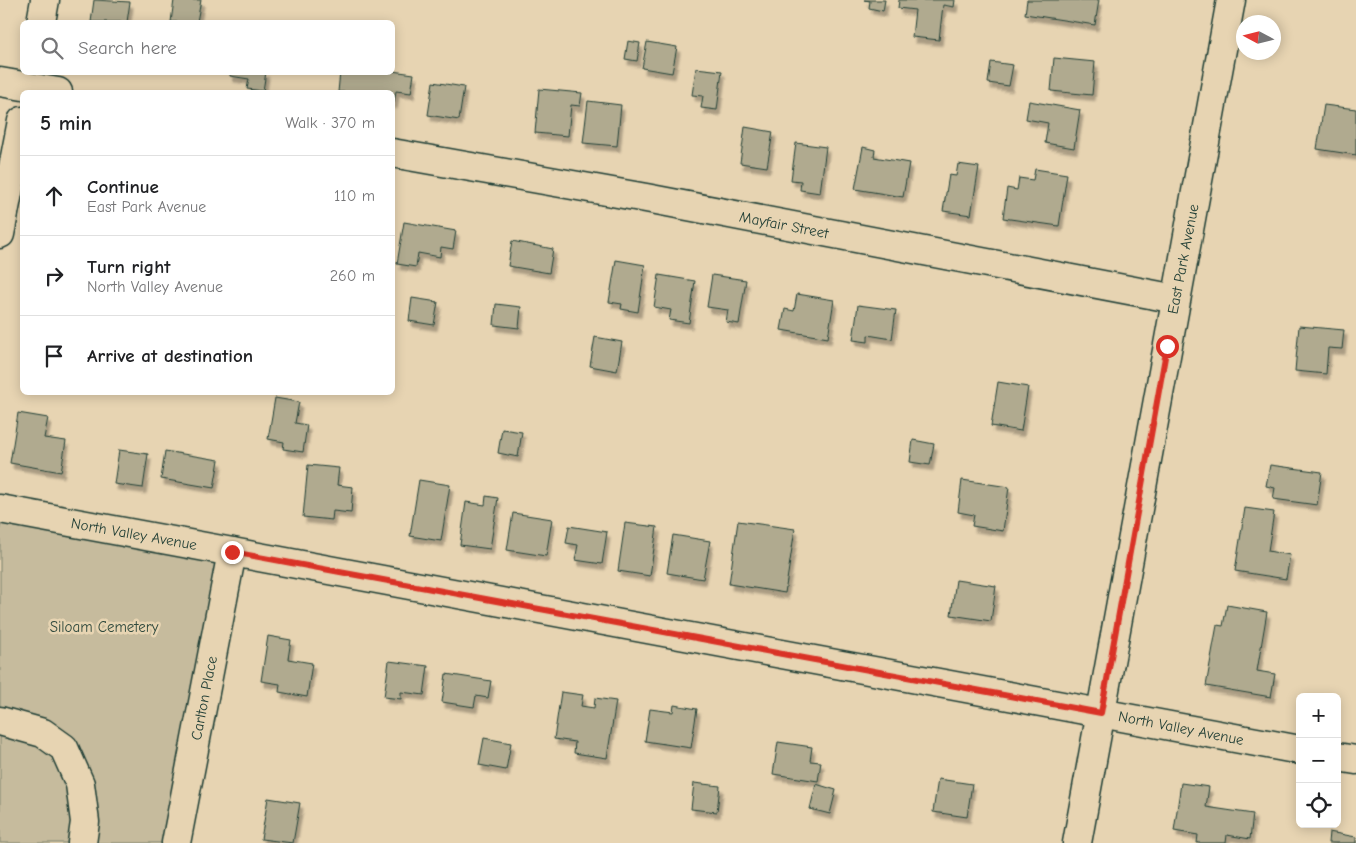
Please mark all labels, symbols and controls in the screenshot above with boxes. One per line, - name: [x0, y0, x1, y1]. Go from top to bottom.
- north arrow: [1236, 15, 1281, 60]
- search box: [20, 20, 395, 75]
- icon: search: [38, 34, 66, 62]
- text: Search here: [78, 37, 177, 59]
- text: 5 min: [40, 111, 92, 135]
- text: Walk · 370 m: [285, 114, 375, 132]
- text: Continue: [87, 176, 159, 198]
- icon: ahead: [40, 182, 68, 210]
- text: 110 m: [334, 187, 375, 205]
- text: East Park Avenue: [87, 198, 206, 216]
- street label: East Park Avenue: [1164, 202, 1203, 316]
- street label: Mayfair Street: [738, 208, 831, 243]
- text: Turn right: [87, 256, 171, 278]
- icon: right: [40, 262, 68, 290]
- text: 260 m: [330, 267, 375, 285]
- text: North Valley Avenue: [87, 278, 223, 296]
- route start: [1156, 335, 1179, 358]
- icon: arrive: [40, 342, 68, 370]
- text: Arrive at destination: [87, 345, 253, 367]
- street label: North Valley Avenue: [70, 514, 199, 554]
- route end: [221, 541, 244, 564]
- park label: Siloam Cemetery: [50, 618, 159, 636]
- street label: Carlton Place: [187, 654, 221, 742]
- map controls: [1296, 693, 1341, 828]
- button: +: [1296, 693, 1341, 738]
- street label: North Valley Avenue: [1117, 707, 1246, 749]
- button: −: [1296, 738, 1341, 783]
- button: locate: [1296, 783, 1341, 828]

